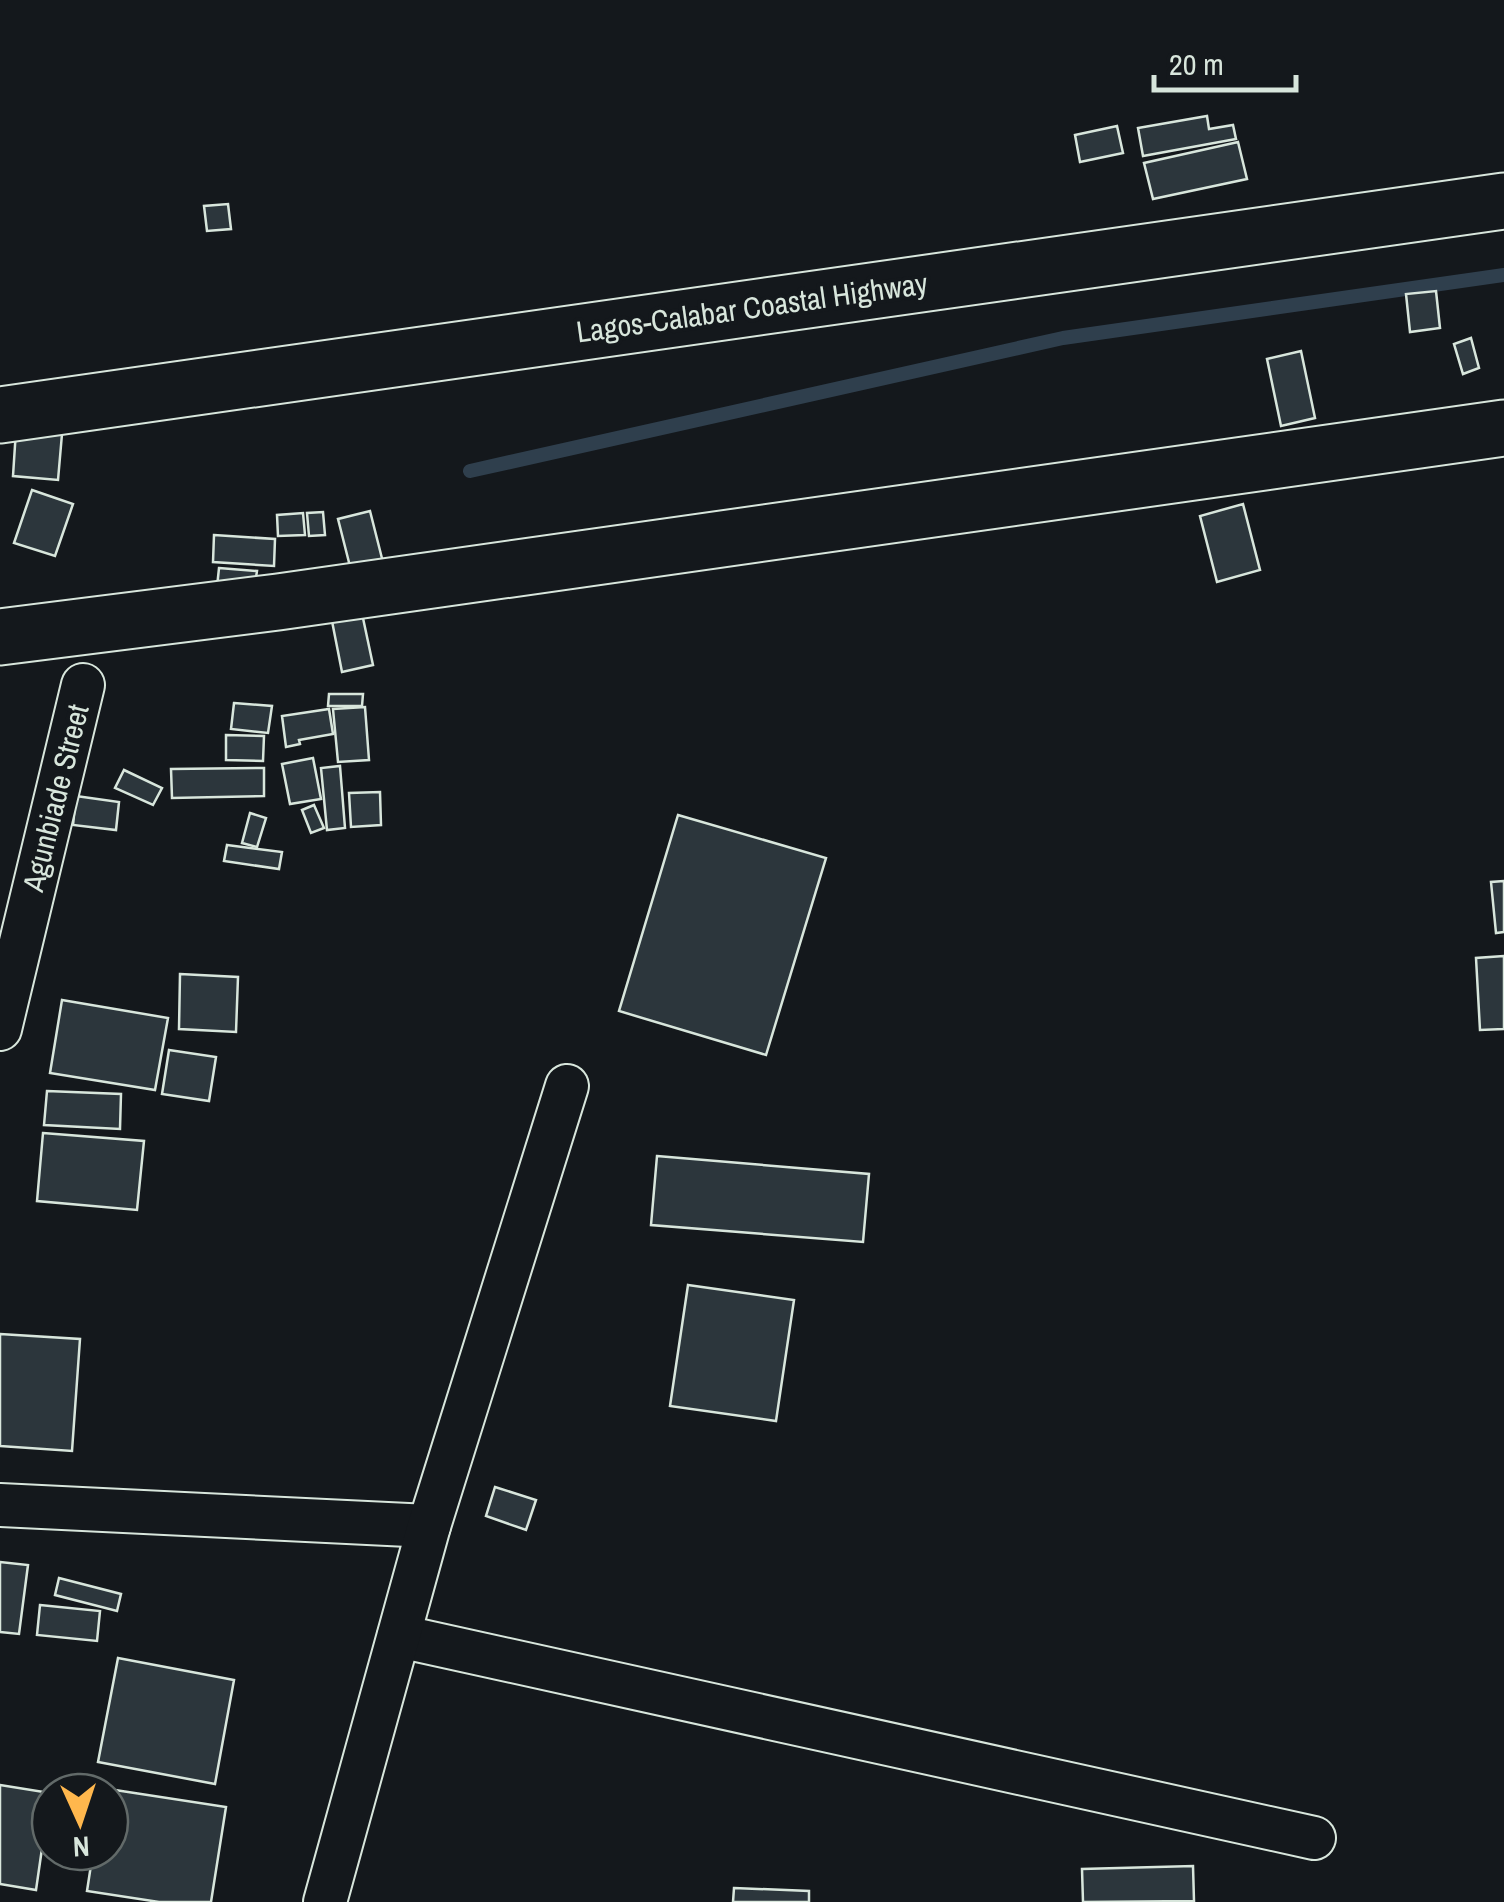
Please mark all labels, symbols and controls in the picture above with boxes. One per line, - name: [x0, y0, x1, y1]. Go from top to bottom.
- scale bar: [1154, 30, 1296, 92]
- text: 20 m: [1169, 44, 1224, 84]
- street label: Lagos-Calabar Coastal Highway: [574, 262, 931, 351]
- street label: Agunbiade Street: [12, 700, 98, 896]
- north arrow: [30, 1772, 130, 1872]
- text: N: [72, 1828, 91, 1866]

